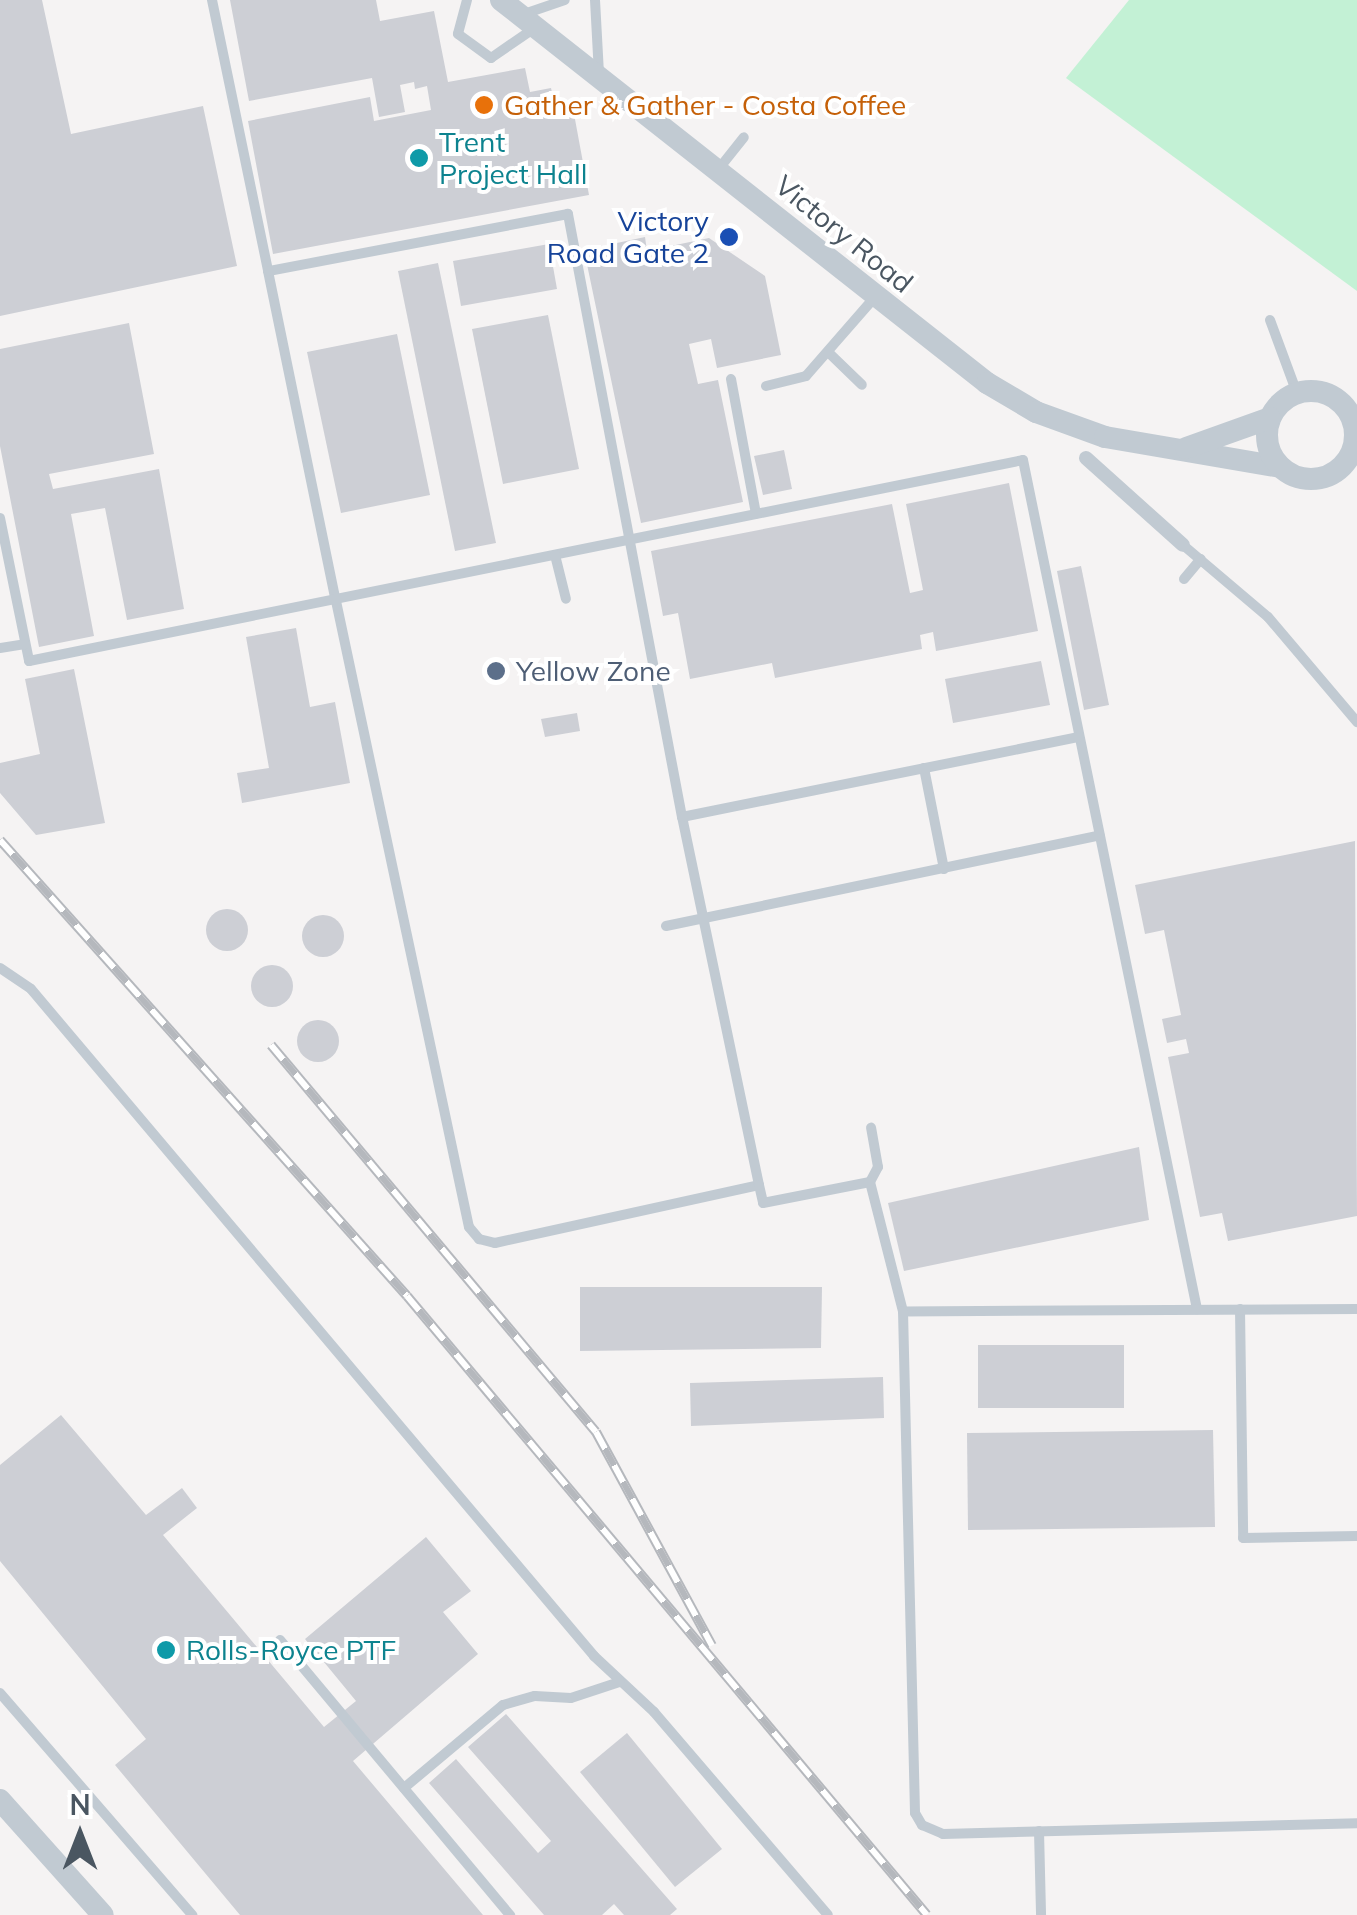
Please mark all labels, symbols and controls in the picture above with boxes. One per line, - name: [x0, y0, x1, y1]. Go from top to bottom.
- place label: Gather & Gather - Costa Coffee: [504, 88, 906, 122]
- marker: Gather & Gather - Costa Coffee: [473, 94, 495, 116]
- place label: Trent Project Hall: [439, 125, 587, 191]
- marker: Trent Project Hall: [408, 147, 430, 169]
- street label: Victory Road: [768, 168, 920, 300]
- place label: Victory Road Gate 2: [547, 204, 709, 270]
- marker: Victory Road Gate 2: [718, 226, 740, 248]
- place label: Yellow Zone: [516, 654, 671, 688]
- marker: Yellow Zone: [485, 660, 507, 682]
- place label: Rolls-Royce PTF: [186, 1633, 396, 1667]
- marker: Rolls-Royce PTF: [155, 1639, 177, 1661]
- north arrow: [30, 1785, 130, 1885]
- text: N: [69, 1787, 91, 1822]

